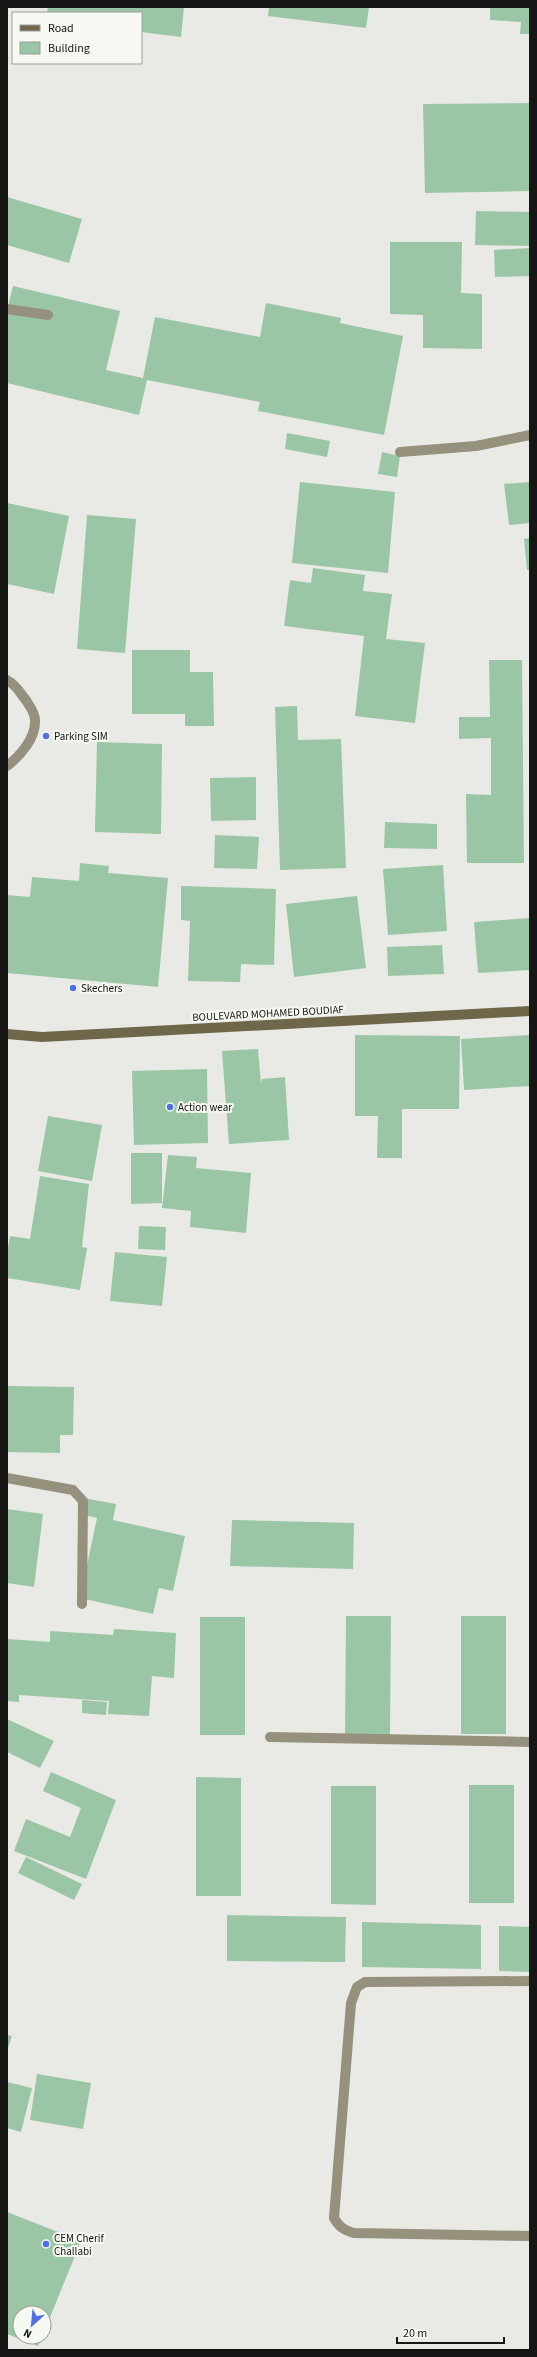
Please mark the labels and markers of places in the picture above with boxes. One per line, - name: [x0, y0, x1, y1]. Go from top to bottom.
- place label: Parking SIM: [54, 729, 108, 744]
- marker: Parking SIM: [41, 731, 51, 741]
- place label: Skechers: [81, 981, 123, 996]
- marker: Skechers: [68, 983, 78, 993]
- place label: Action wear: [178, 1100, 232, 1115]
- marker: Action wear: [165, 1102, 175, 1112]
- place label: CEM Cherif Challabi: [54, 2231, 105, 2259]
- marker: CEM Cherif Challabi: [41, 2239, 51, 2249]

